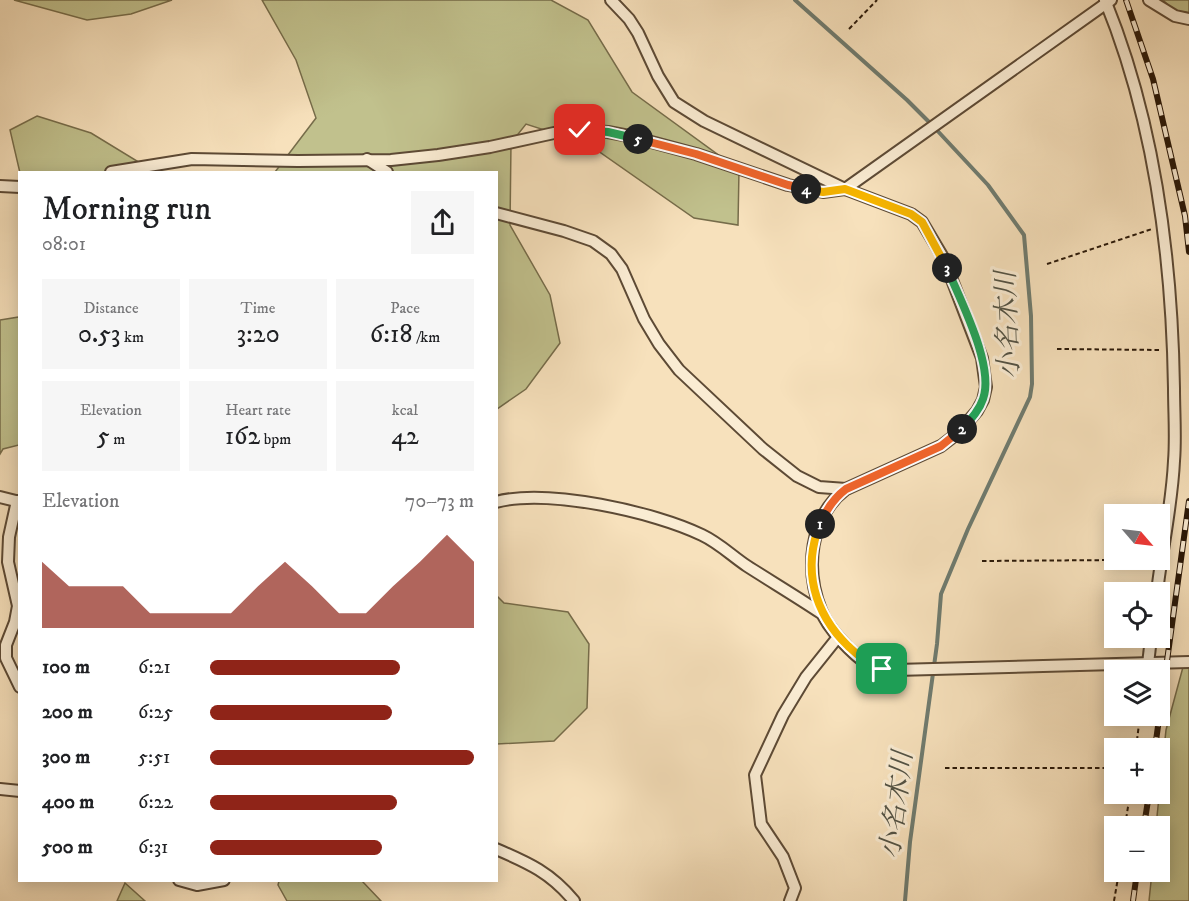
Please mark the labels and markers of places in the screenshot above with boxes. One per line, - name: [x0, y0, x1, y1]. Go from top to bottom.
- pin: [554, 104, 605, 155]
- pin: 5: [623, 124, 653, 154]
- pin: 4: [791, 174, 821, 204]
- pin: 3: [932, 253, 962, 283]
- pin: 2: [947, 414, 977, 444]
- pin: 1: [805, 509, 835, 539]
- pin: [856, 643, 907, 694]

